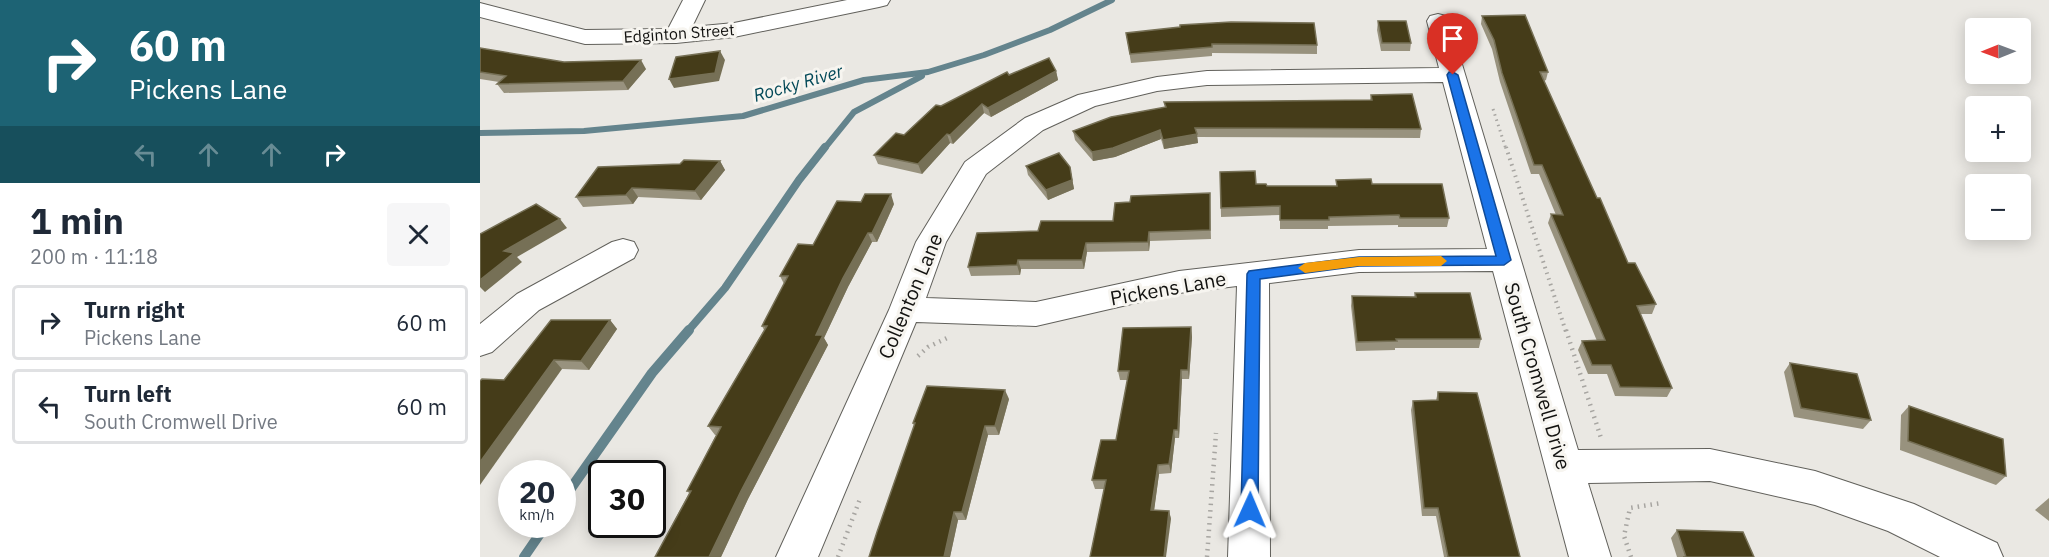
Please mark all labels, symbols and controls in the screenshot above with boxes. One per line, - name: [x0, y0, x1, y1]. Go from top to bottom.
- pin: [1427, 13, 1478, 75]
- text: 60 m: [129, 18, 227, 73]
- north arrow: [1965, 18, 2031, 84]
- map controls: [1965, 18, 2031, 240]
- street label: Edginton Street: [623, 19, 735, 47]
- icon: arrive: [1436, 22, 1469, 55]
- icon: right: [30, 24, 108, 102]
- water label: Rocky River: [751, 59, 846, 107]
- text: Pickens Lane: [129, 71, 287, 106]
- button: +: [1965, 96, 2031, 162]
- icon: left: [129, 138, 162, 171]
- icon: ahead: [192, 138, 225, 171]
- icon: ahead: [255, 138, 288, 171]
- icon: right: [318, 138, 351, 171]
- button: −: [1965, 174, 2031, 240]
- text: 1 min: [30, 197, 124, 244]
- button: close: [387, 203, 450, 266]
- street label: Collenton Lane: [871, 229, 949, 363]
- text: 200 m · 11:18: [30, 243, 158, 270]
- street label: Pickens Lane: [1108, 265, 1228, 311]
- street label: South Cromwell Drive: [1498, 279, 1578, 473]
- text: Turn right: [84, 295, 185, 324]
- icon: right: [33, 306, 66, 339]
- text: 60 m: [396, 308, 447, 337]
- text: Pickens Lane: [84, 324, 201, 351]
- text: Turn left: [84, 379, 172, 408]
- icon: left: [33, 390, 66, 423]
- text: 60 m: [396, 392, 447, 421]
- text: South Cromwell Drive: [84, 408, 278, 435]
- speed limit sign: 30: [588, 460, 666, 538]
- text: 20: [519, 472, 555, 511]
- position arrow: [1218, 478, 1282, 542]
- text: km/h: [519, 505, 555, 524]

